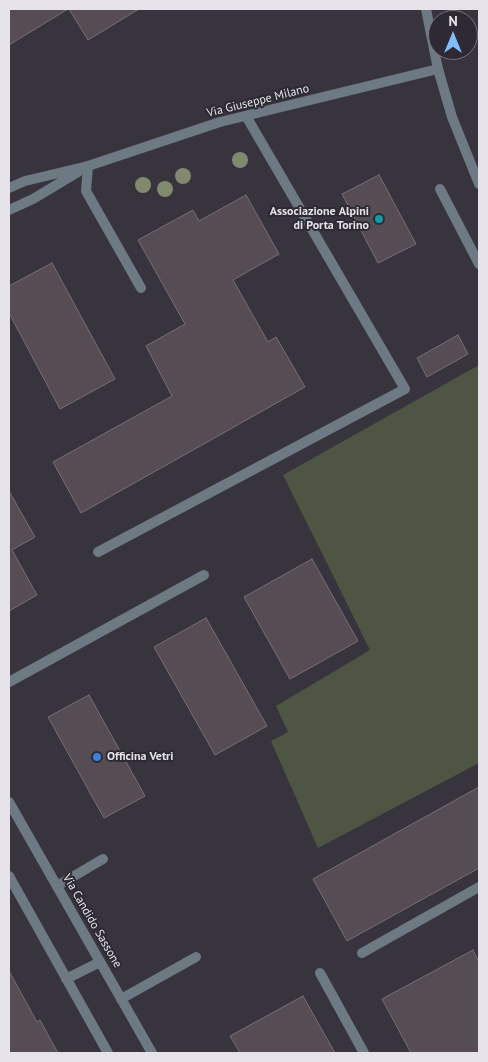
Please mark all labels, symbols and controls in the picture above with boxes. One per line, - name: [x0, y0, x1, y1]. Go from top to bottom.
- north arrow: [428, 10, 478, 60]
- text: N: [448, 12, 458, 30]
- street label: Via Giuseppe Milano: [205, 81, 311, 121]
- place label: Associazione Alpini di Porta Torino: [270, 205, 369, 233]
- marker: Associazione Alpini di Porta Torino: [373, 213, 385, 225]
- place label: Officina Vetri: [107, 750, 174, 764]
- marker: Officina Vetri: [91, 751, 103, 763]
- street label: Via Candido Sassone: [59, 872, 125, 970]

